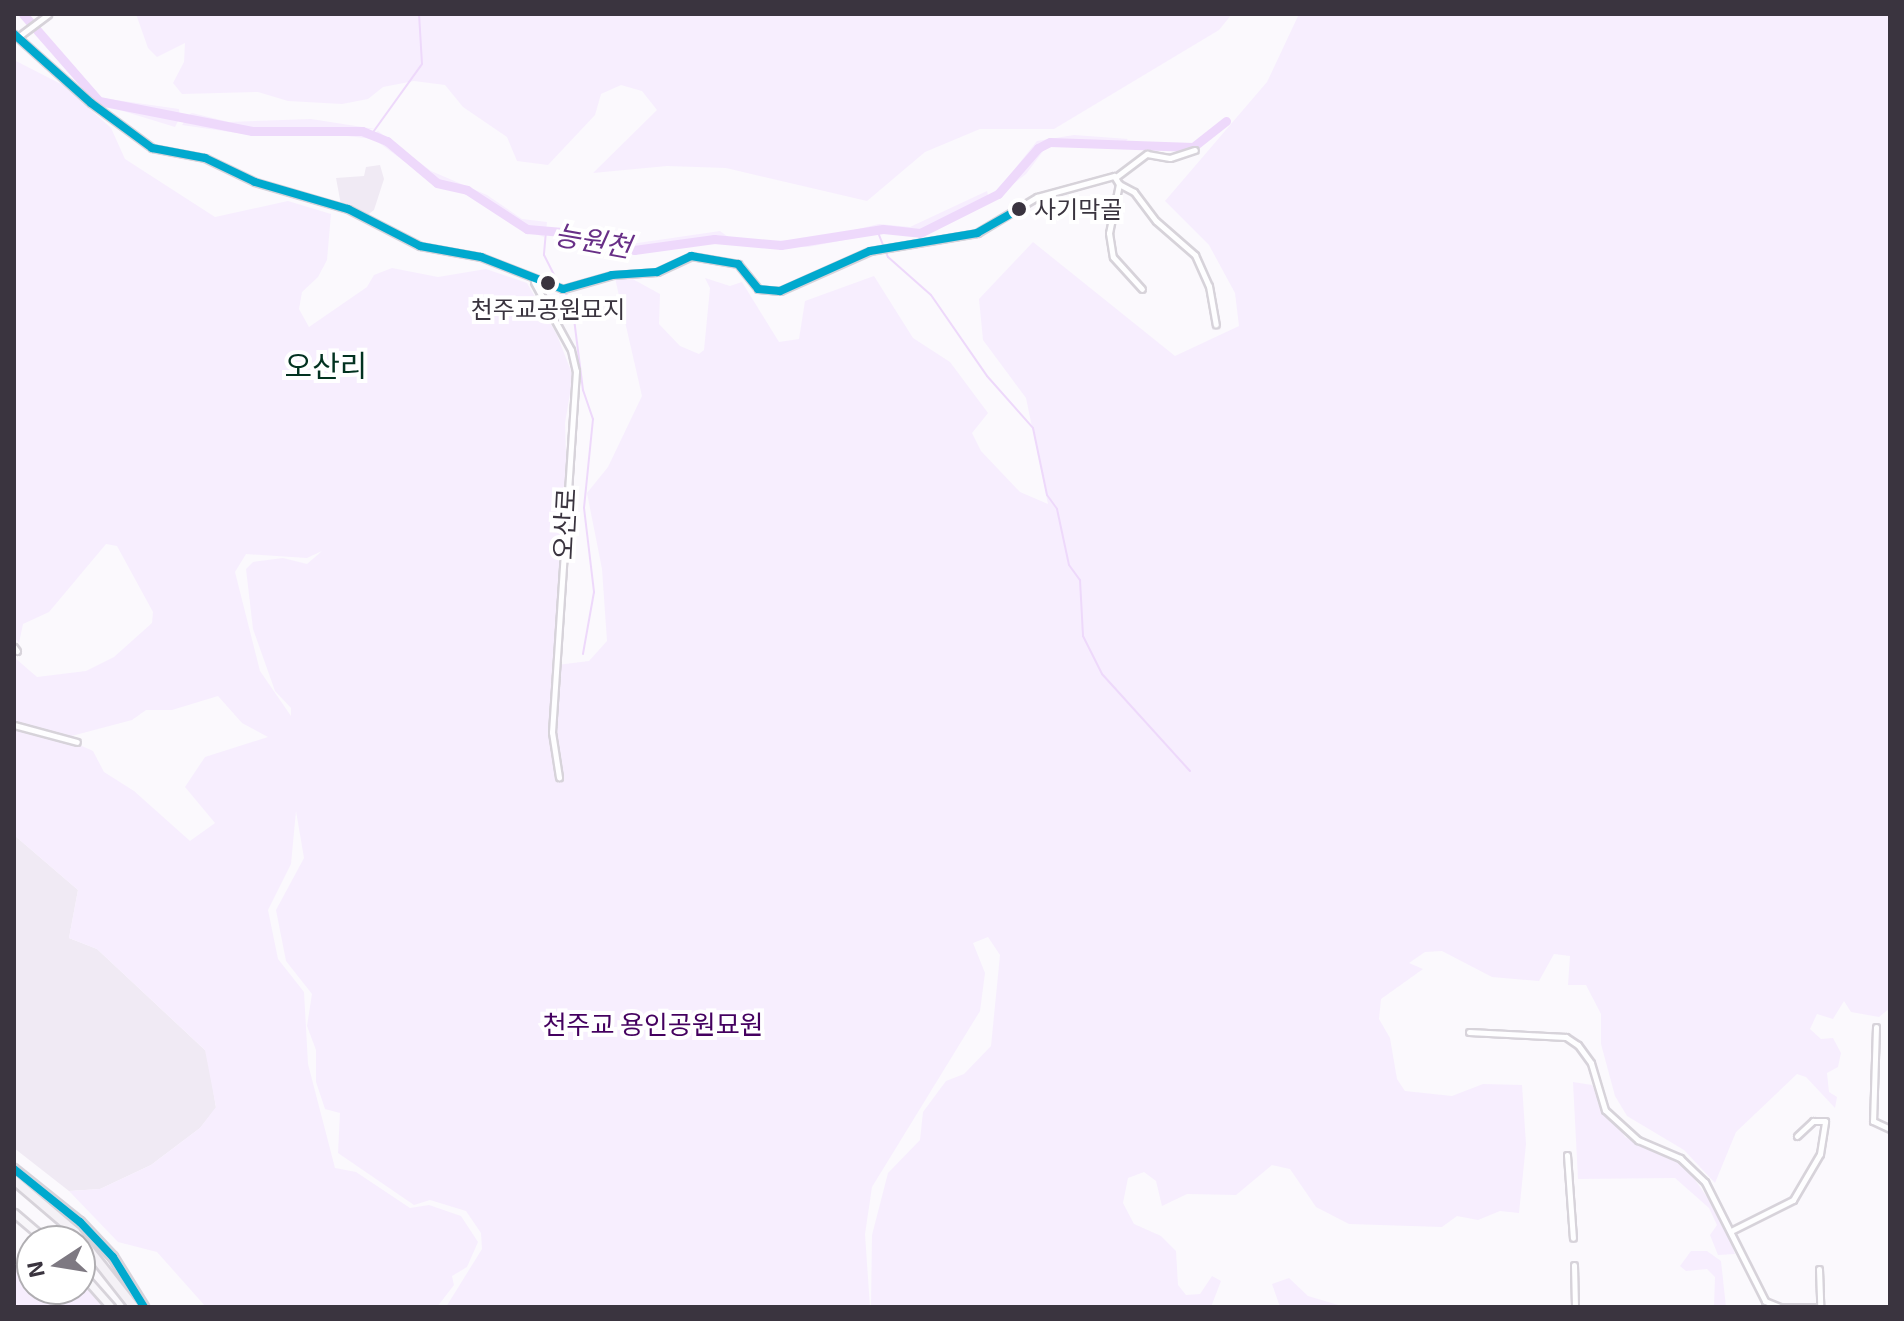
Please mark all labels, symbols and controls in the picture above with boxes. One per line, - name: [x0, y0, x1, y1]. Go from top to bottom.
- place label: 사기막골: [1034, 195, 1122, 223]
- marker: 사기막골: [1011, 201, 1027, 217]
- water label: 능원천: [552, 217, 634, 263]
- marker: 천주교공원묘지: [540, 275, 556, 291]
- place label: 천주교공원묘지: [471, 295, 625, 323]
- district label: 오산리: [285, 347, 367, 383]
- street label: 오산로: [547, 487, 581, 561]
- park label: 천주교 용인공원묘원: [542, 1008, 764, 1040]
- north arrow: [16, 1225, 96, 1305]
- text: N: [20, 1259, 49, 1280]

